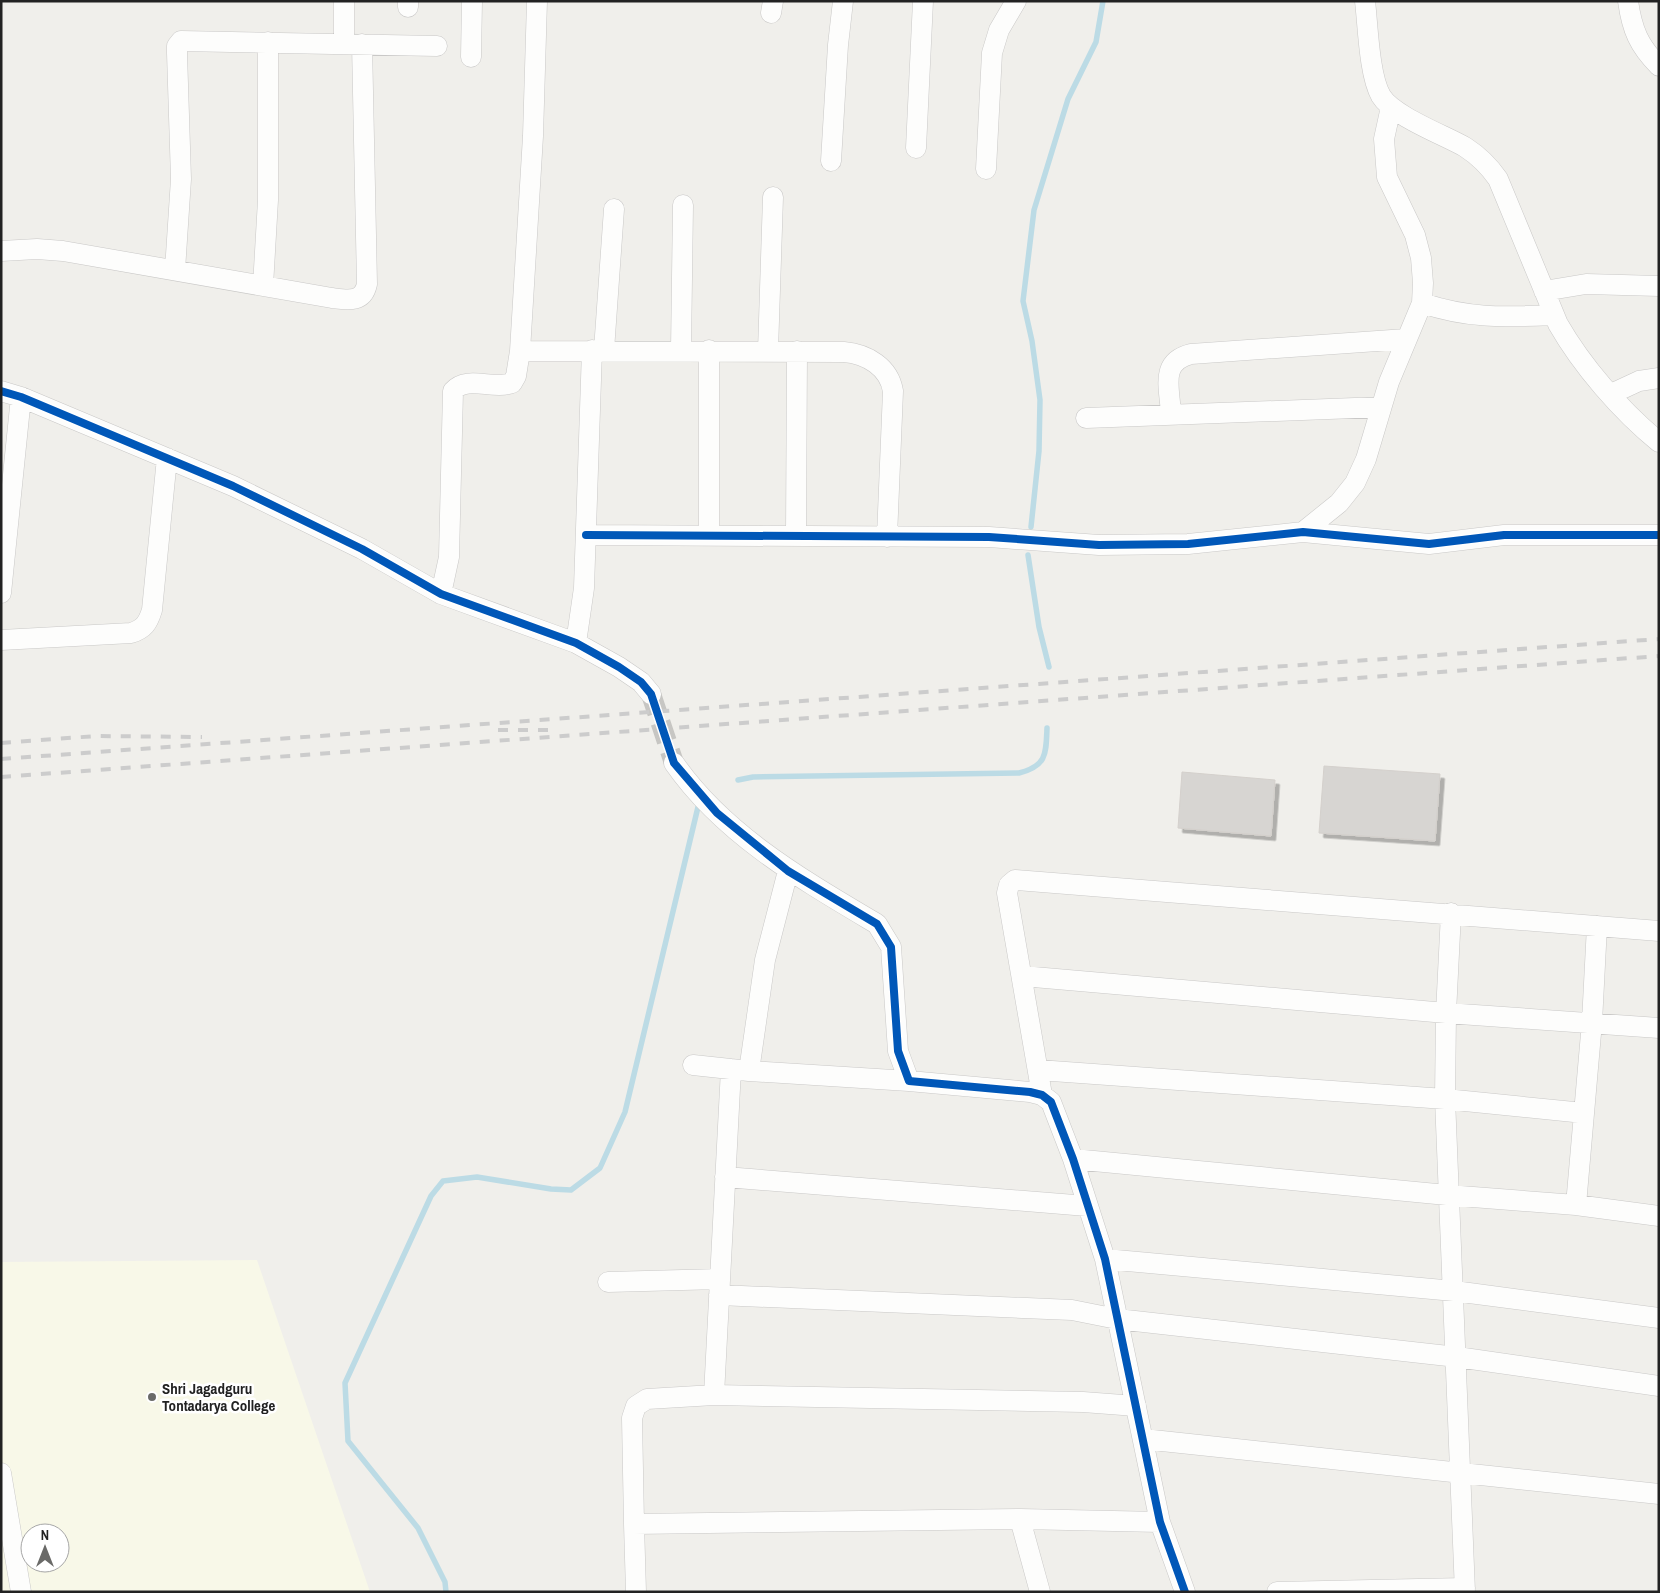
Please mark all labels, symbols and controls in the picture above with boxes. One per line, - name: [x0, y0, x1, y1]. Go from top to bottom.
- place label: Shri Jagadguru Tontadarya College: [162, 1378, 275, 1416]
- marker: Shri Jagadguru Tontadarya College: [146, 1391, 158, 1403]
- north arrow: [20, 1523, 70, 1573]
- text: N: [41, 1526, 49, 1544]

